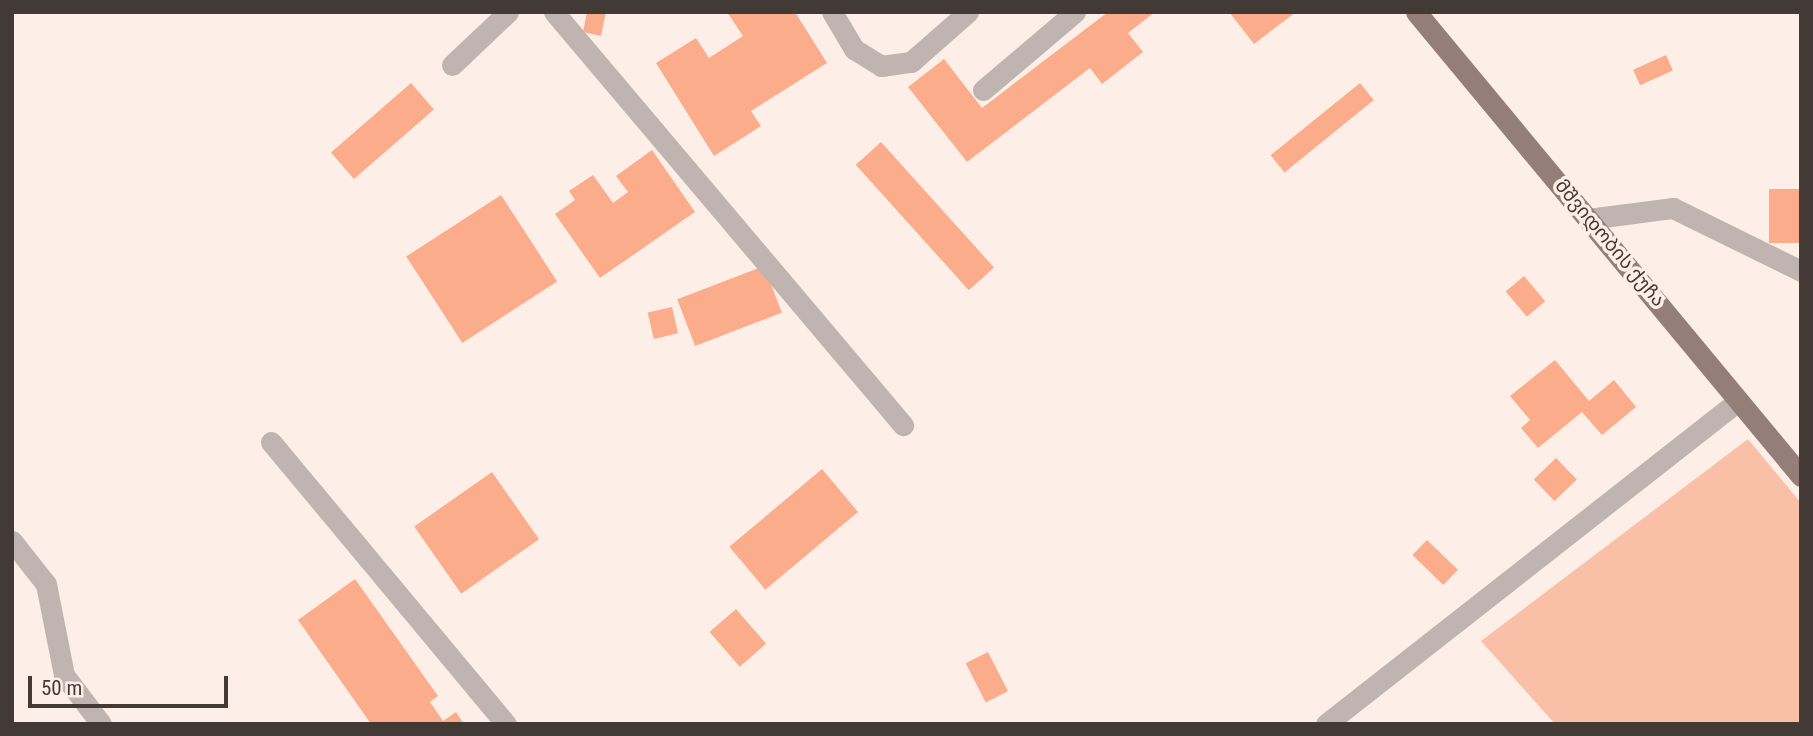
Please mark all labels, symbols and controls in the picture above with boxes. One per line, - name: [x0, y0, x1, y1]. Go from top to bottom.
- street label: მშვიდობის ქუჩა: [1550, 175, 1670, 311]
- scale bar: [32, 662, 231, 706]
- text: 50 m: [41, 676, 82, 700]

